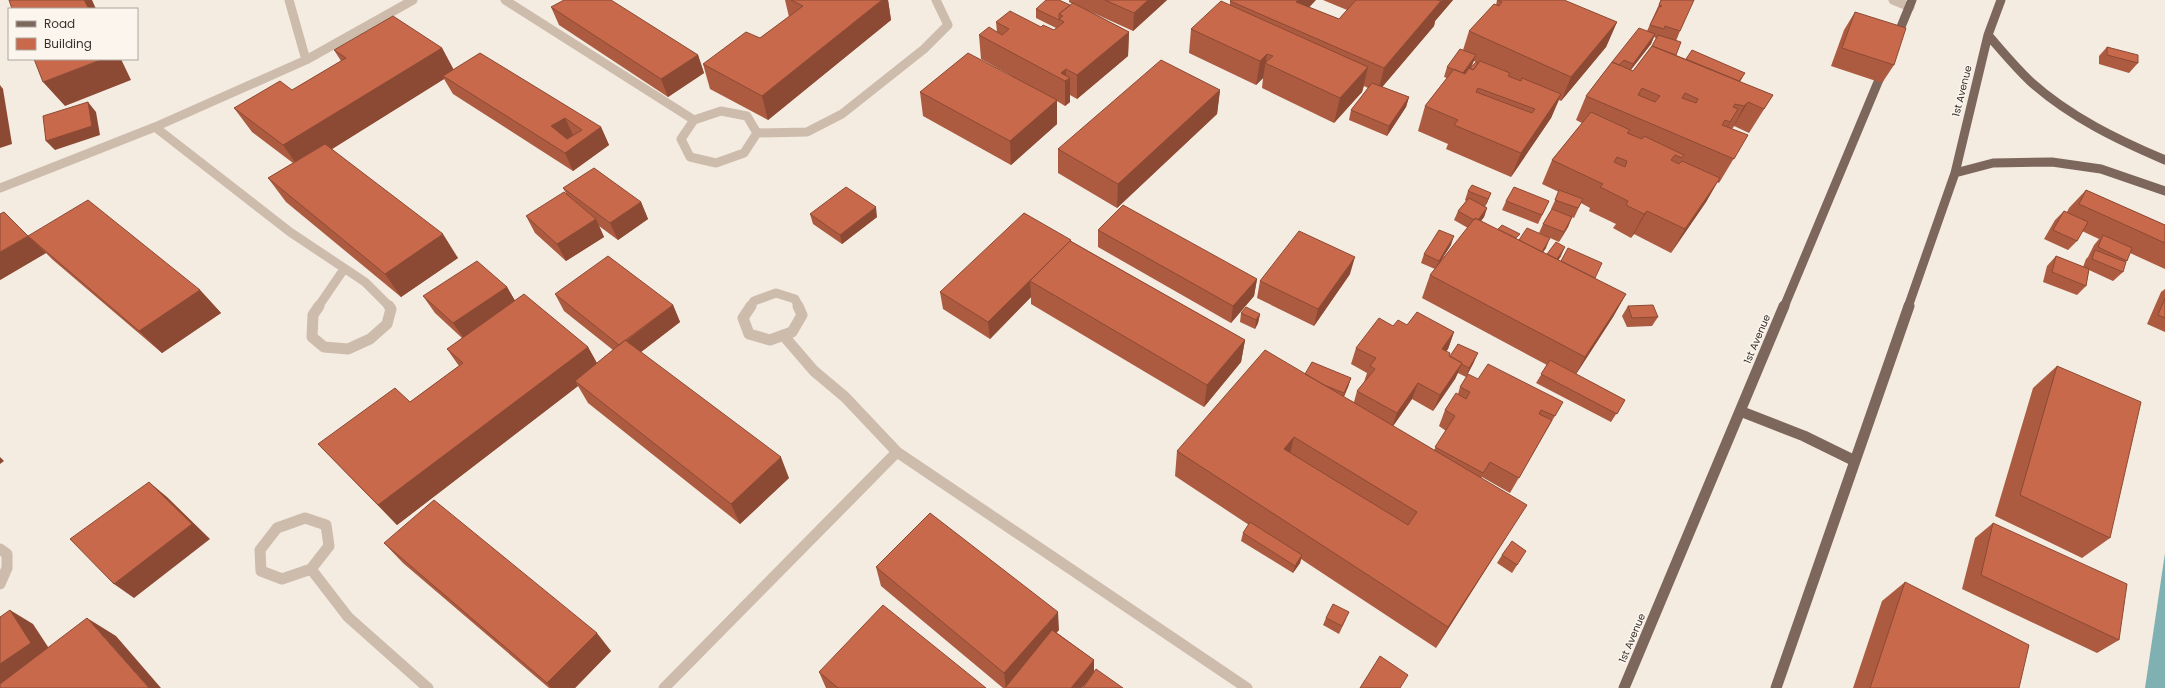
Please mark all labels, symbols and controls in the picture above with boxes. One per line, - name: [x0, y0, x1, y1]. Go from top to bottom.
- legend: [8, 8, 138, 60]
- text: Road: [44, 15, 75, 32]
- text: Building: [44, 35, 92, 52]
- street label: 1st Avenue: [1948, 64, 1976, 118]
- street label: 1st Avenue: [1740, 312, 1774, 366]
- street label: 1st Avenue: [1615, 611, 1649, 665]

